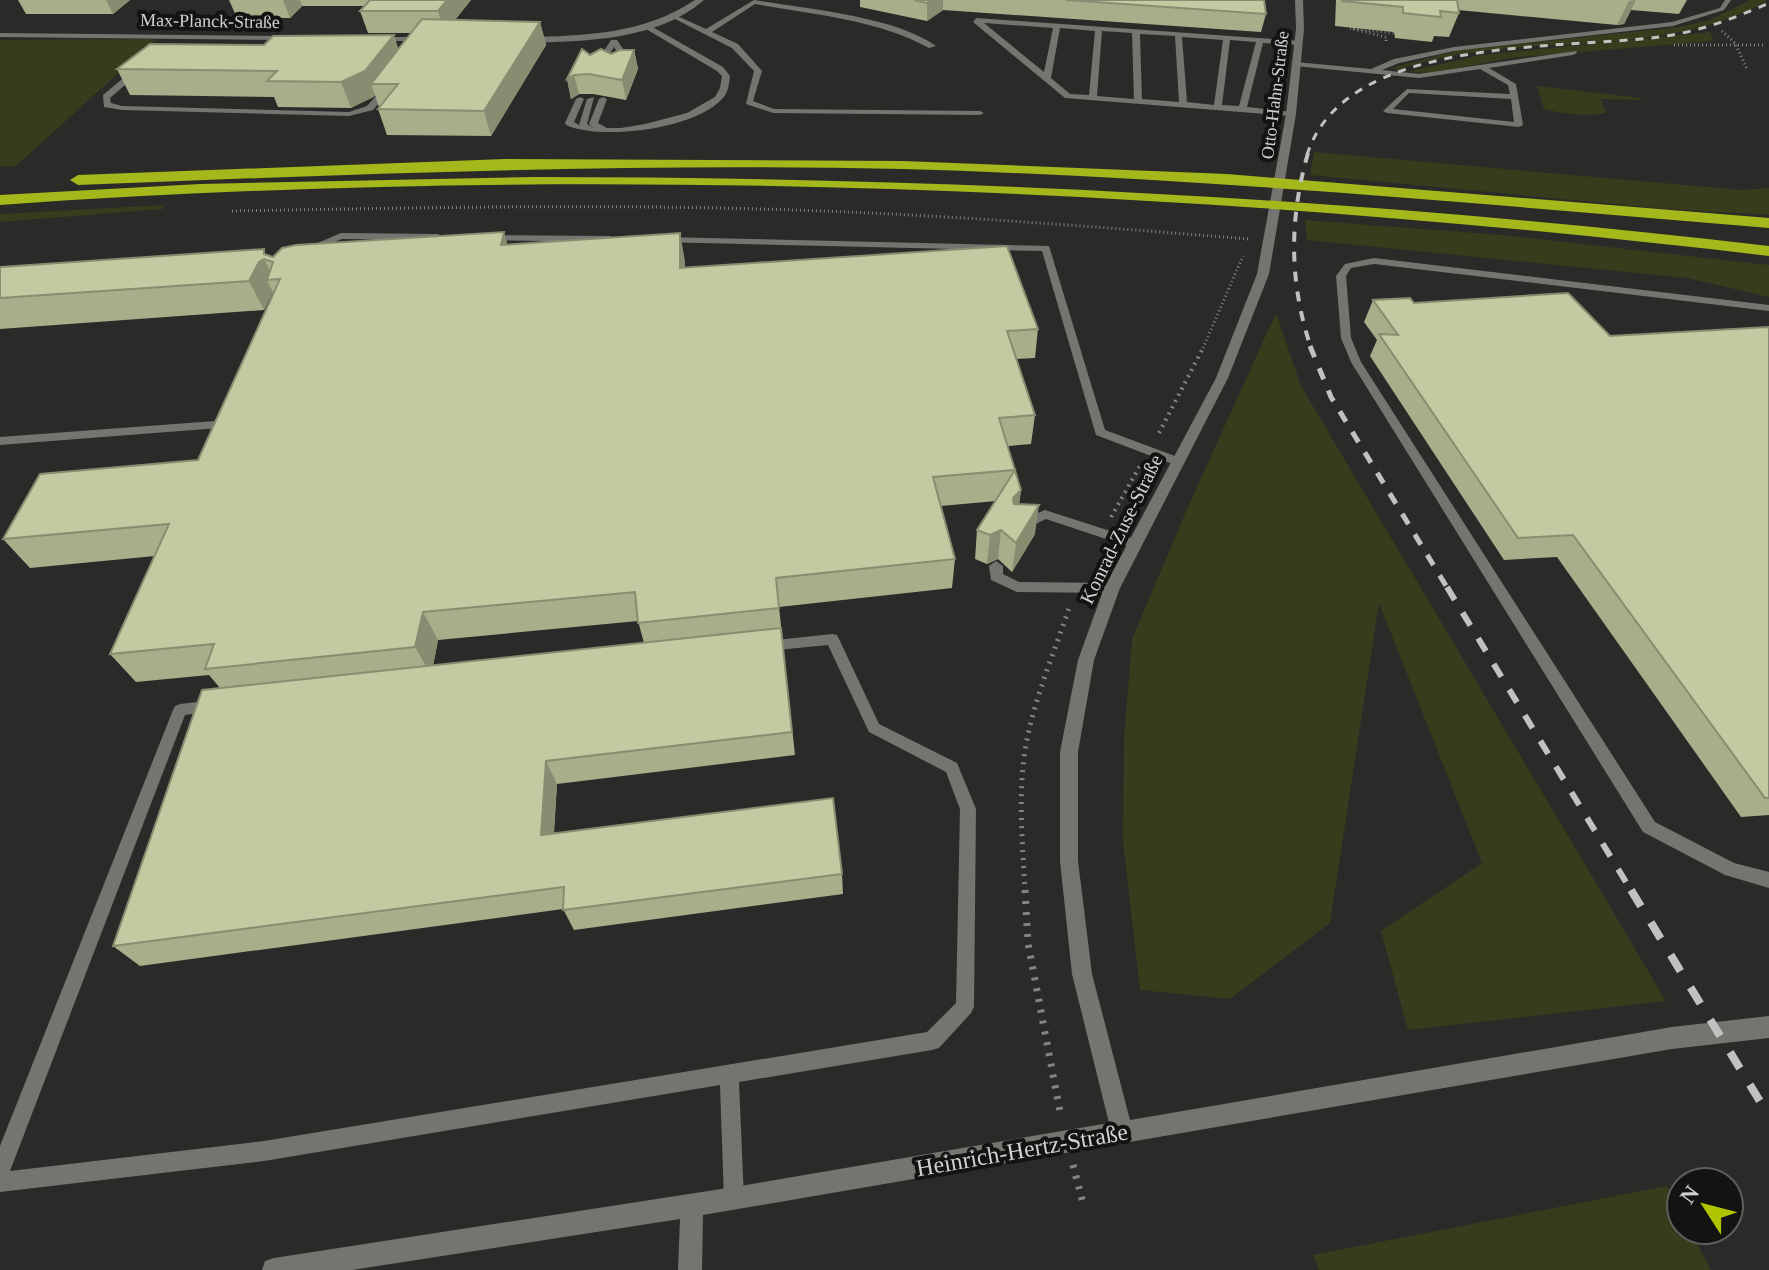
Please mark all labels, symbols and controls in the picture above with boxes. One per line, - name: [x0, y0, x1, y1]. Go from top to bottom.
- street label: Max-Planck-Straße: [140, 10, 280, 32]
- street label: Otto-Hahn-Straße: [1257, 30, 1293, 160]
- street label: Konrad-Zuse-Straße: [1075, 451, 1167, 607]
- street label: Heinrich-Hertz-Straße: [914, 1119, 1130, 1181]
- north arrow: [1665, 1166, 1745, 1246]
- text: N: [1674, 1181, 1704, 1208]

